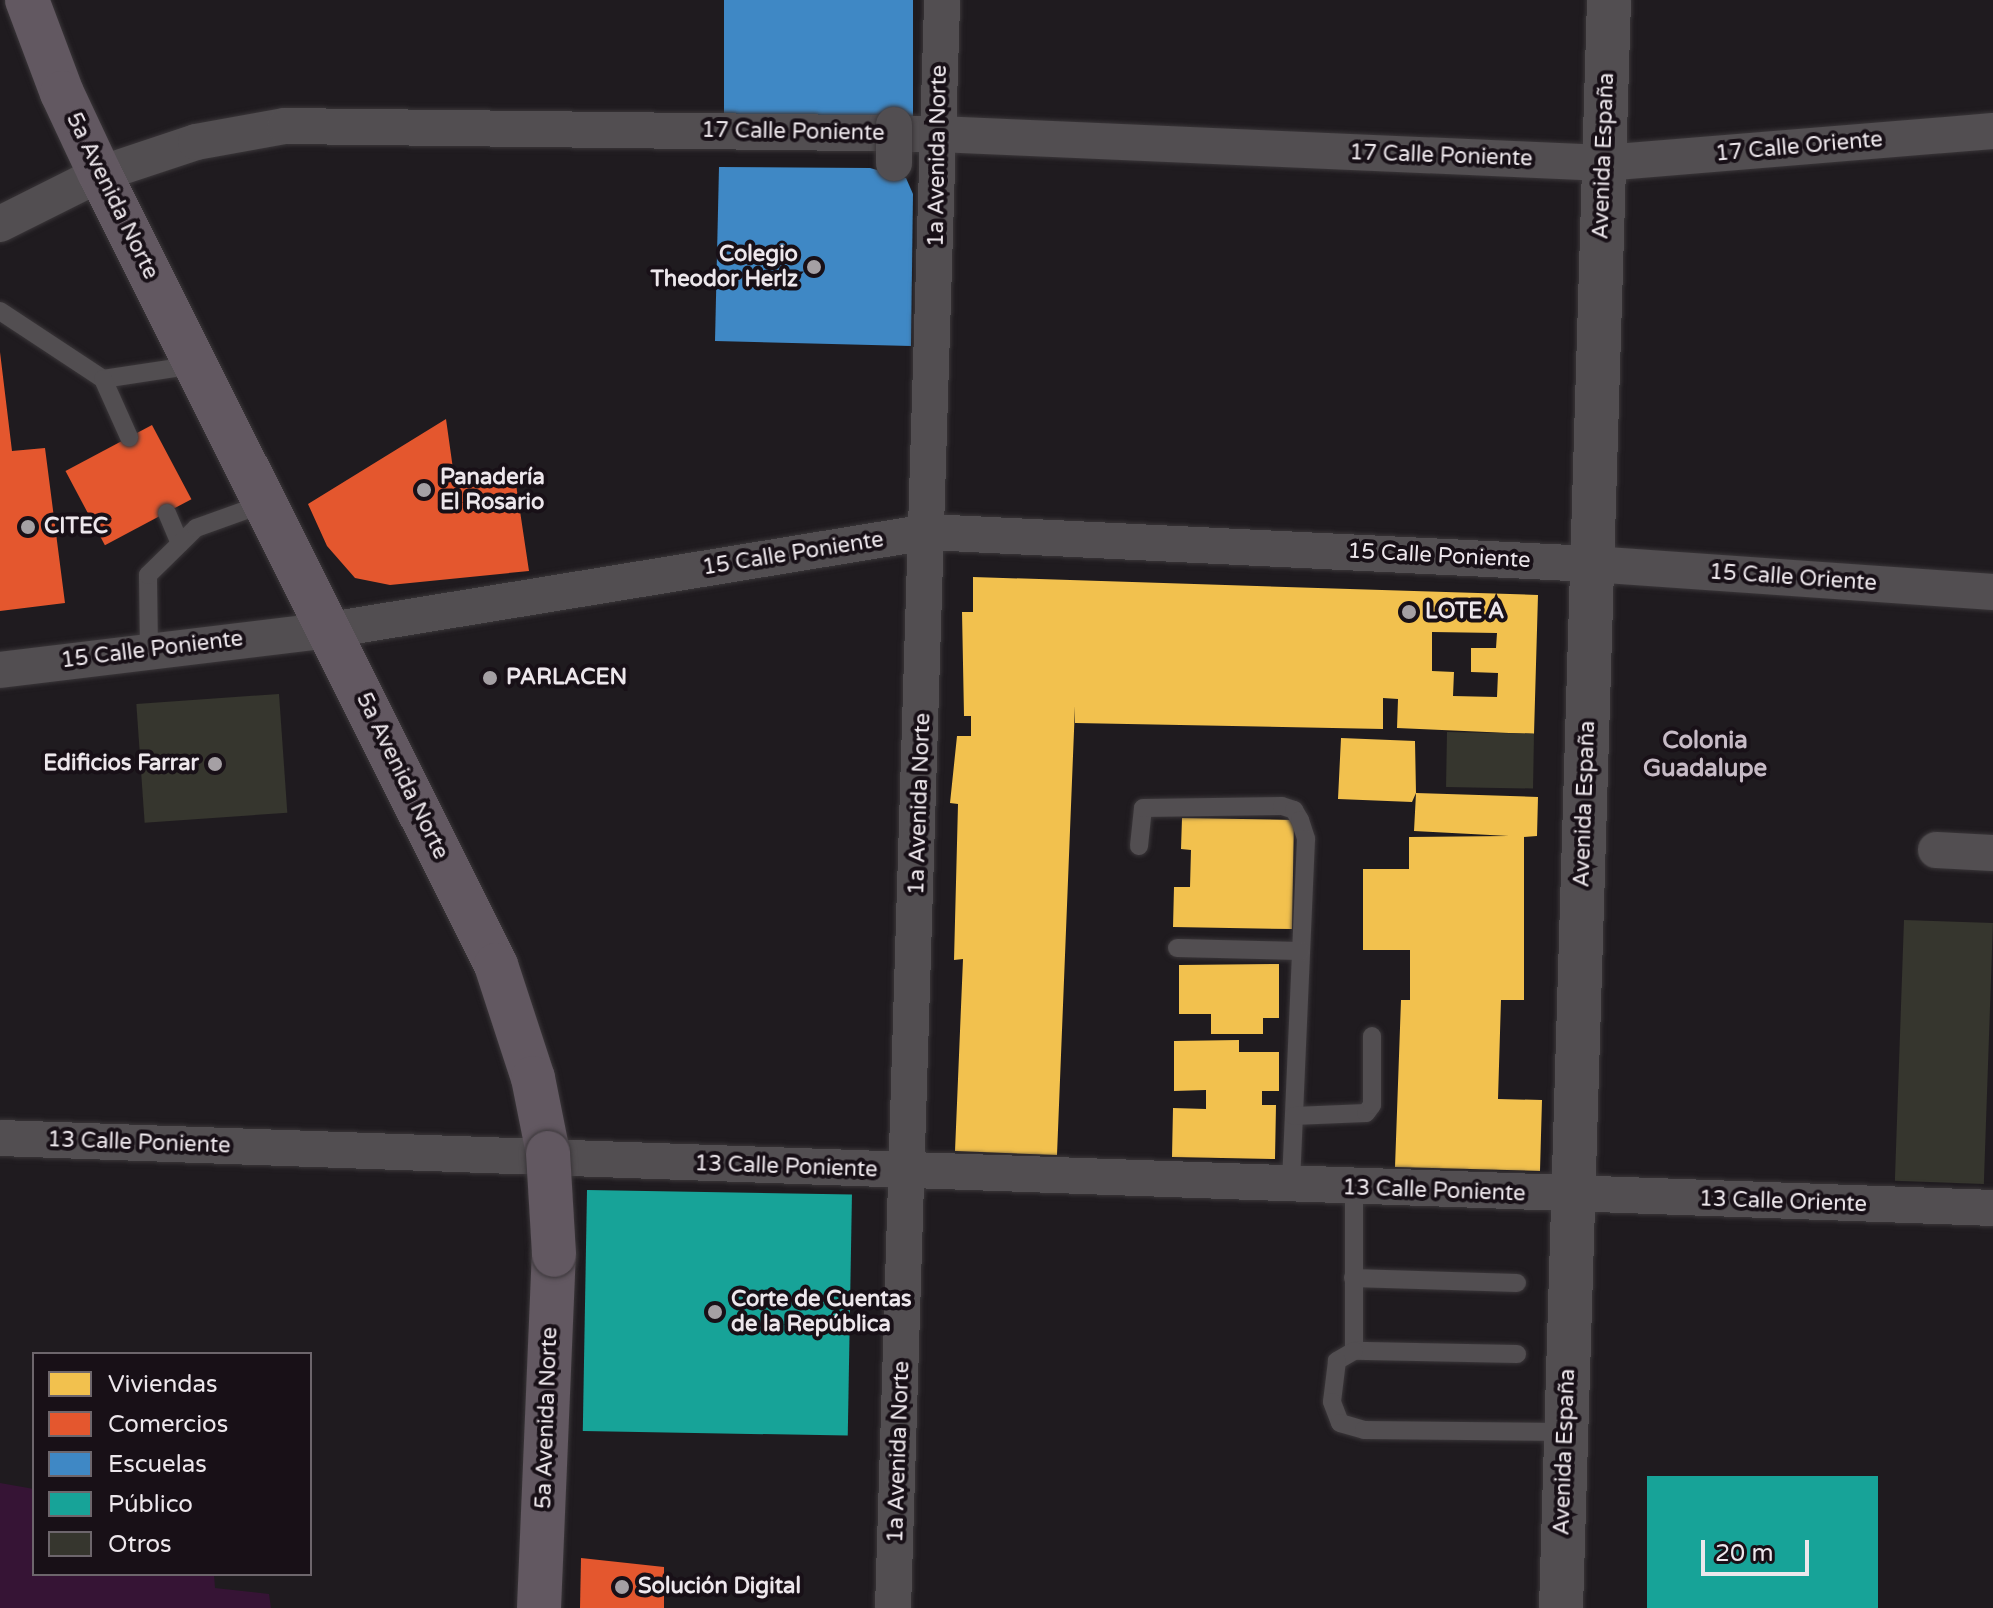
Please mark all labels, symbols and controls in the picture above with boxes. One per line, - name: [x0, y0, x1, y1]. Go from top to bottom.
- street label: 1a Avenida Norte: [923, 65, 953, 247]
- street label: Avenida España: [1588, 72, 1620, 240]
- street label: 5a Avenida Norte: [60, 108, 164, 284]
- street label: 17 Calle Poniente: [701, 117, 885, 147]
- street label: 17 Calle Oriente: [1714, 127, 1884, 167]
- street label: 17 Calle Poniente: [1349, 140, 1533, 172]
- place label: Colegio Theodor Herlz: [650, 241, 798, 292]
- marker: Colegio Theodor Herlz: [805, 258, 823, 276]
- place label: Panadería El Rosario: [440, 464, 545, 516]
- marker: Panadería El Rosario: [415, 481, 433, 499]
- place label: CITEC: [44, 514, 108, 540]
- marker: CITEC: [19, 518, 37, 536]
- street label: 15 Calle Poniente: [700, 527, 886, 581]
- street label: 15 Calle Poniente: [1347, 538, 1531, 574]
- street label: 15 Calle Oriente: [1708, 559, 1878, 597]
- place label: LOTE A: [1425, 599, 1504, 625]
- marker: LOTE A: [1400, 603, 1418, 621]
- street label: 15 Calle Poniente: [59, 626, 245, 674]
- place label: PARLACEN: [506, 665, 627, 691]
- marker: PARLACEN: [481, 669, 499, 687]
- street label: 5a Avenida Norte: [350, 688, 454, 864]
- street label: 1a Avenida Norte: [904, 713, 936, 895]
- street label: Avenida España: [1569, 720, 1601, 888]
- district label: Colonia Guadalupe: [1643, 727, 1767, 783]
- place label: Edificios Farrar: [43, 751, 199, 777]
- marker: Edificios Farrar: [206, 755, 224, 773]
- street label: 13 Calle Poniente: [47, 1127, 231, 1159]
- street label: 13 Calle Poniente: [694, 1151, 878, 1183]
- street label: 13 Calle Poniente: [1342, 1175, 1526, 1207]
- street label: 13 Calle Oriente: [1699, 1186, 1867, 1218]
- place label: Corte de Cuentas de la República: [731, 1286, 912, 1338]
- marker: Corte de Cuentas de la República: [706, 1303, 724, 1321]
- street label: 5a Avenida Norte: [531, 1327, 563, 1509]
- legend: [32, 1352, 312, 1576]
- street label: 1a Avenida Norte: [883, 1361, 915, 1543]
- street label: Avenida España: [1549, 1368, 1581, 1536]
- text: Viviendas: [108, 1370, 217, 1399]
- text: Comercios: [108, 1410, 228, 1439]
- text: Escuelas: [108, 1450, 207, 1479]
- text: Público: [108, 1490, 193, 1519]
- scale bar: [1705, 1524, 1813, 1574]
- text: Otros: [108, 1530, 172, 1559]
- text: 20 m: [1715, 1539, 1773, 1568]
- place label: Solución Digital: [638, 1574, 801, 1600]
- marker: Solución Digital: [613, 1578, 631, 1596]

